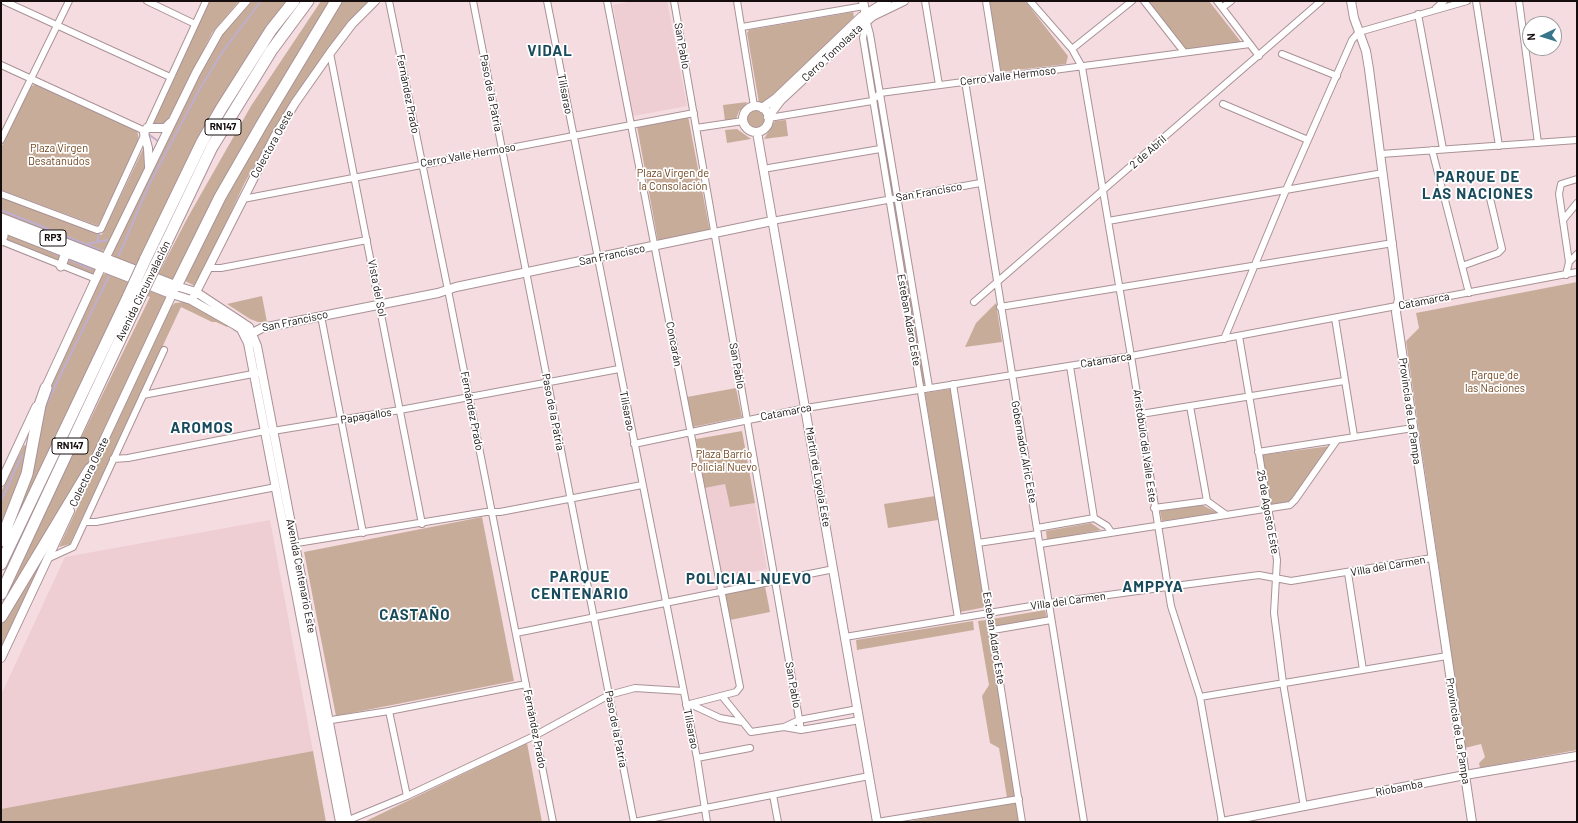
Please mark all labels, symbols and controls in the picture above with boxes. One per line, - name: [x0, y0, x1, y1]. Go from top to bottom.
- north arrow: [1522, 16, 1562, 56]
- street label: Cerro Tomolasta: [799, 21, 865, 85]
- street label: San Pablo: [671, 22, 693, 70]
- text: N: [1524, 33, 1537, 41]
- district label: VIDAL: [527, 42, 573, 60]
- street label: Fernández Prado: [394, 53, 422, 135]
- street label: Paso de la Patria: [477, 53, 505, 133]
- street label: Cerro Valle Hermoso: [959, 64, 1057, 88]
- street label: Tilisarao: [555, 73, 575, 115]
- street label: Colectora Oeste: [248, 108, 296, 180]
- road number: RN147: [205, 119, 241, 135]
- street label: 2 de Abril: [1127, 133, 1169, 171]
- street label: Cerro Valle Hermoso: [419, 140, 517, 170]
- park label: Plaza Virgen Desatanudos: [28, 141, 90, 167]
- park label: Plaza Virgen de la Consolación: [637, 166, 709, 192]
- district label: PARQUE DE LAS NACIONES: [1422, 168, 1534, 203]
- street label: San Francisco: [895, 180, 963, 204]
- road number: RP3: [40, 230, 66, 246]
- street label: Avenida Circunvalación: [113, 239, 173, 343]
- street label: San Francisco: [578, 242, 646, 268]
- street label: Vista del Sol: [365, 258, 389, 318]
- street label: Esteban Adaro Este: [894, 273, 924, 367]
- street label: Catamarca: [1397, 290, 1451, 312]
- street label: San Francisco: [261, 308, 329, 334]
- street label: Concarán: [663, 320, 685, 368]
- street label: San Pablo: [726, 342, 748, 390]
- street label: Catamarca: [1079, 349, 1133, 371]
- street label: Provincia de La Pampa: [1396, 357, 1424, 465]
- park label: Parque de las Naciones: [1465, 368, 1525, 394]
- street label: Fernández Prado: [458, 370, 486, 452]
- street label: Paso de la Patria: [539, 372, 567, 452]
- street label: Aristóbulo del Valle Este: [1131, 389, 1159, 503]
- street label: Tilisarao: [617, 390, 637, 432]
- street label: Gobernador Alric Este: [1008, 400, 1040, 504]
- street label: Catamarca: [759, 401, 813, 423]
- street label: Papagallos: [339, 405, 393, 427]
- district label: AROMOS: [170, 419, 234, 437]
- street label: Martín de Loyola Este: [803, 426, 833, 528]
- street label: Colectora Oeste: [66, 435, 112, 509]
- road number: RN147: [52, 438, 88, 454]
- park label: Plaza Barrio Policial Nuevo: [691, 447, 757, 473]
- street label: 25 de Agosto Este: [1254, 469, 1282, 555]
- street label: Avenida Centenario Este: [283, 518, 319, 634]
- street label: Villa del Carmen: [1350, 553, 1426, 579]
- district label: PARQUE CENTENARIO: [531, 568, 629, 603]
- district label: POLICIAL NUEVO: [686, 570, 812, 588]
- district label: AMPPYA: [1122, 578, 1184, 596]
- street label: Villa del Carmen: [1030, 589, 1106, 613]
- street label: Esteban Adaro Este: [980, 591, 1008, 685]
- district label: CASTAÑO: [379, 606, 451, 624]
- street label: San Pablo: [782, 661, 804, 709]
- street label: Provincia de La Pampa: [1443, 677, 1473, 785]
- street label: Fernández Prado: [521, 688, 549, 770]
- street label: Paso de la Patria: [602, 689, 630, 769]
- street label: Tilisarao: [681, 708, 701, 750]
- street label: Riobamba: [1374, 777, 1424, 799]

